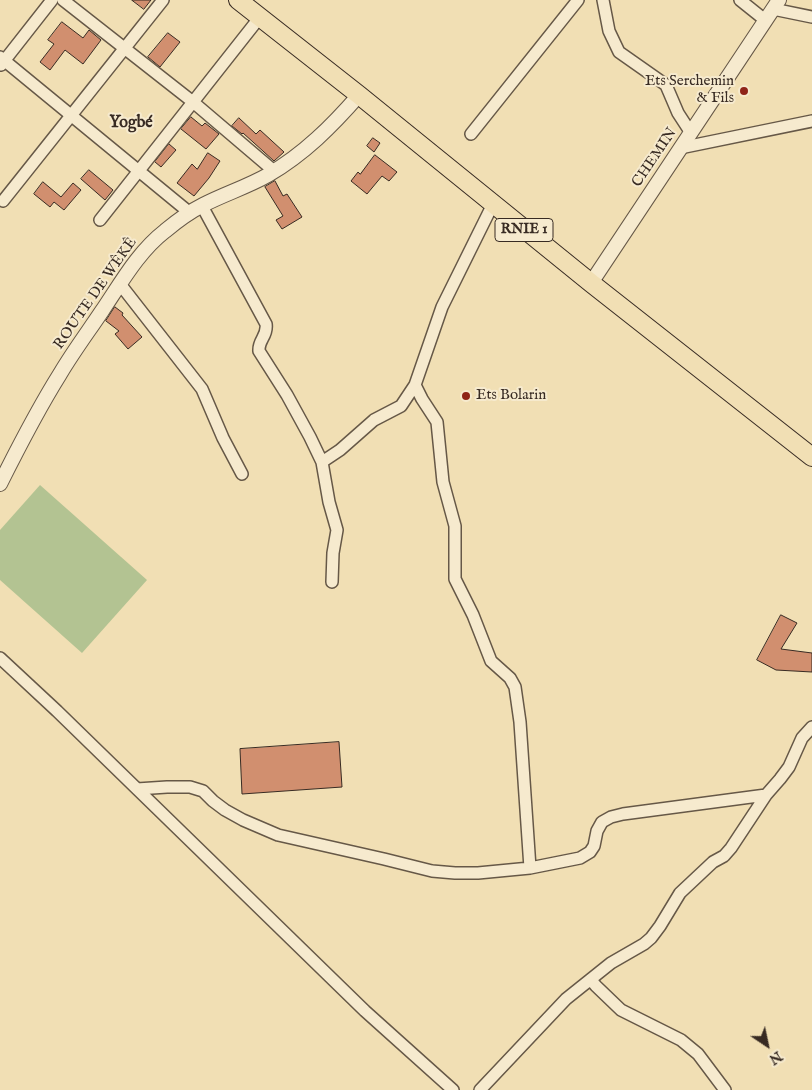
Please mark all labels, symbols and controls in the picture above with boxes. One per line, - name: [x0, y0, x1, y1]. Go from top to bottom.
- place label: Ets Serchemin & Fils: [645, 73, 734, 108]
- marker: Ets Serchemin & Fils: [738, 85, 750, 97]
- district label: Yogbé: [109, 114, 153, 134]
- street label: CHEMIN: [629, 125, 681, 191]
- road number: RNIE 1: [495, 218, 553, 242]
- street label: ROUTE DE WÊKÊ: [51, 235, 141, 353]
- place label: Ets Bolarin: [476, 387, 546, 405]
- marker: Ets Bolarin: [460, 390, 472, 402]
- north arrow: [742, 1020, 792, 1070]
- text: N: [765, 1047, 785, 1068]

